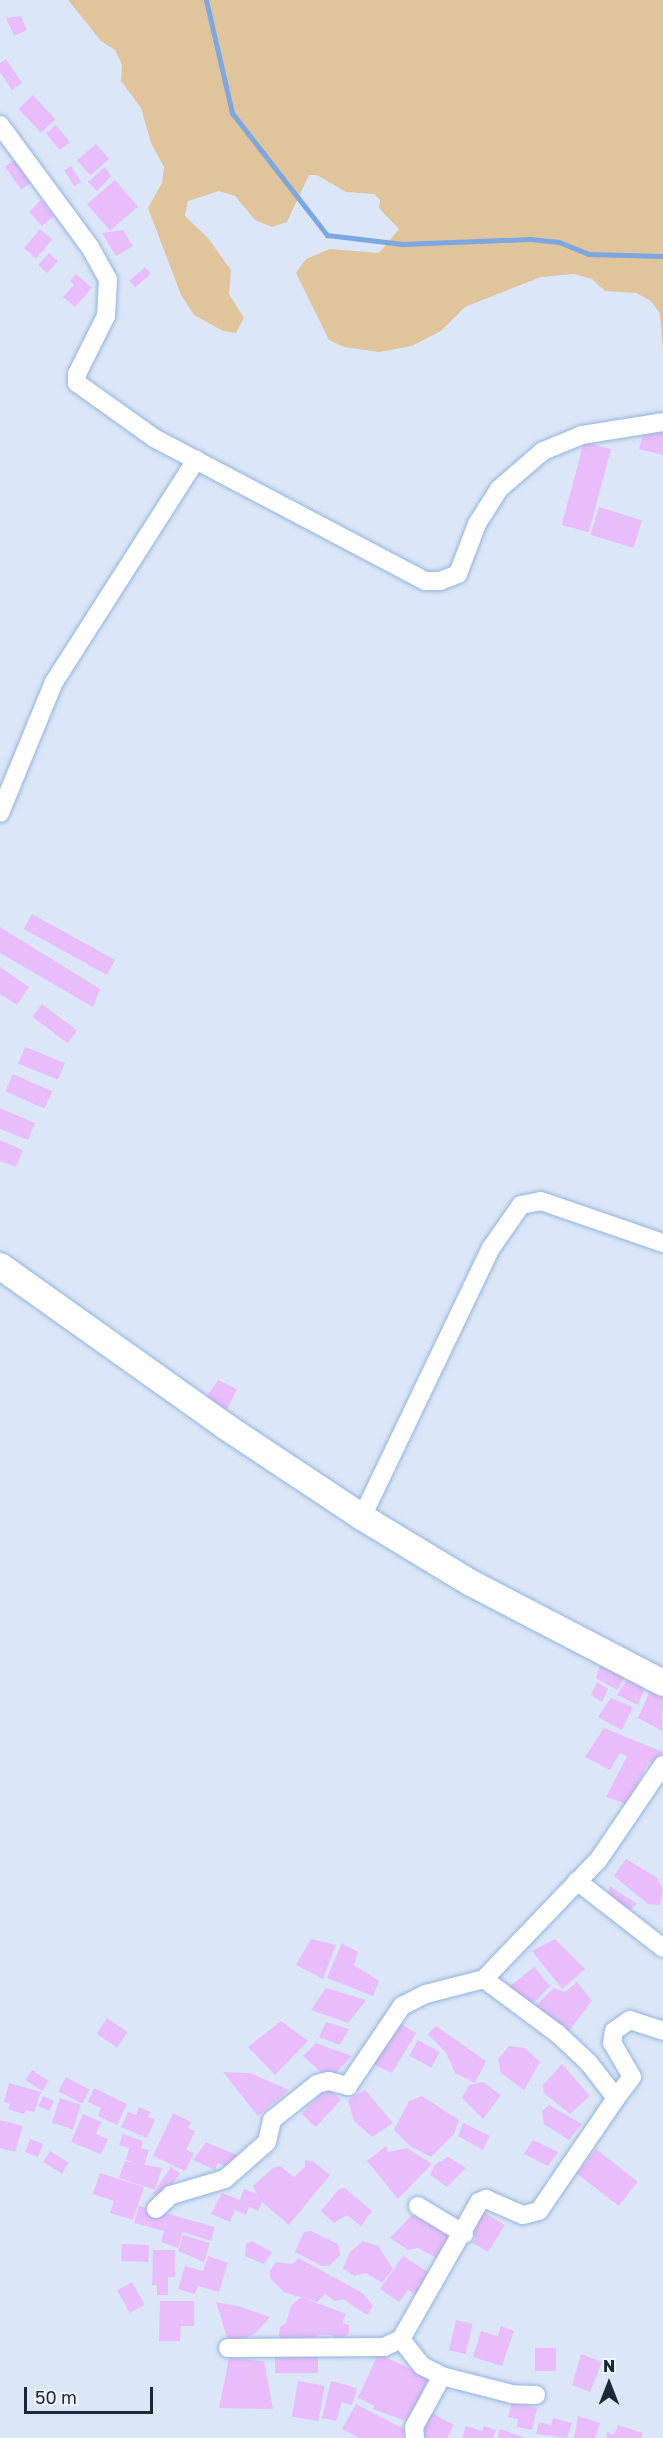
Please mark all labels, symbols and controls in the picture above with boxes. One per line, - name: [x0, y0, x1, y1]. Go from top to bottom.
- north arrow: [579, 2354, 639, 2414]
- text: N: [603, 2356, 615, 2376]
- scale bar: [27, 2375, 156, 2413]
- text: 50 m: [35, 2386, 77, 2408]

